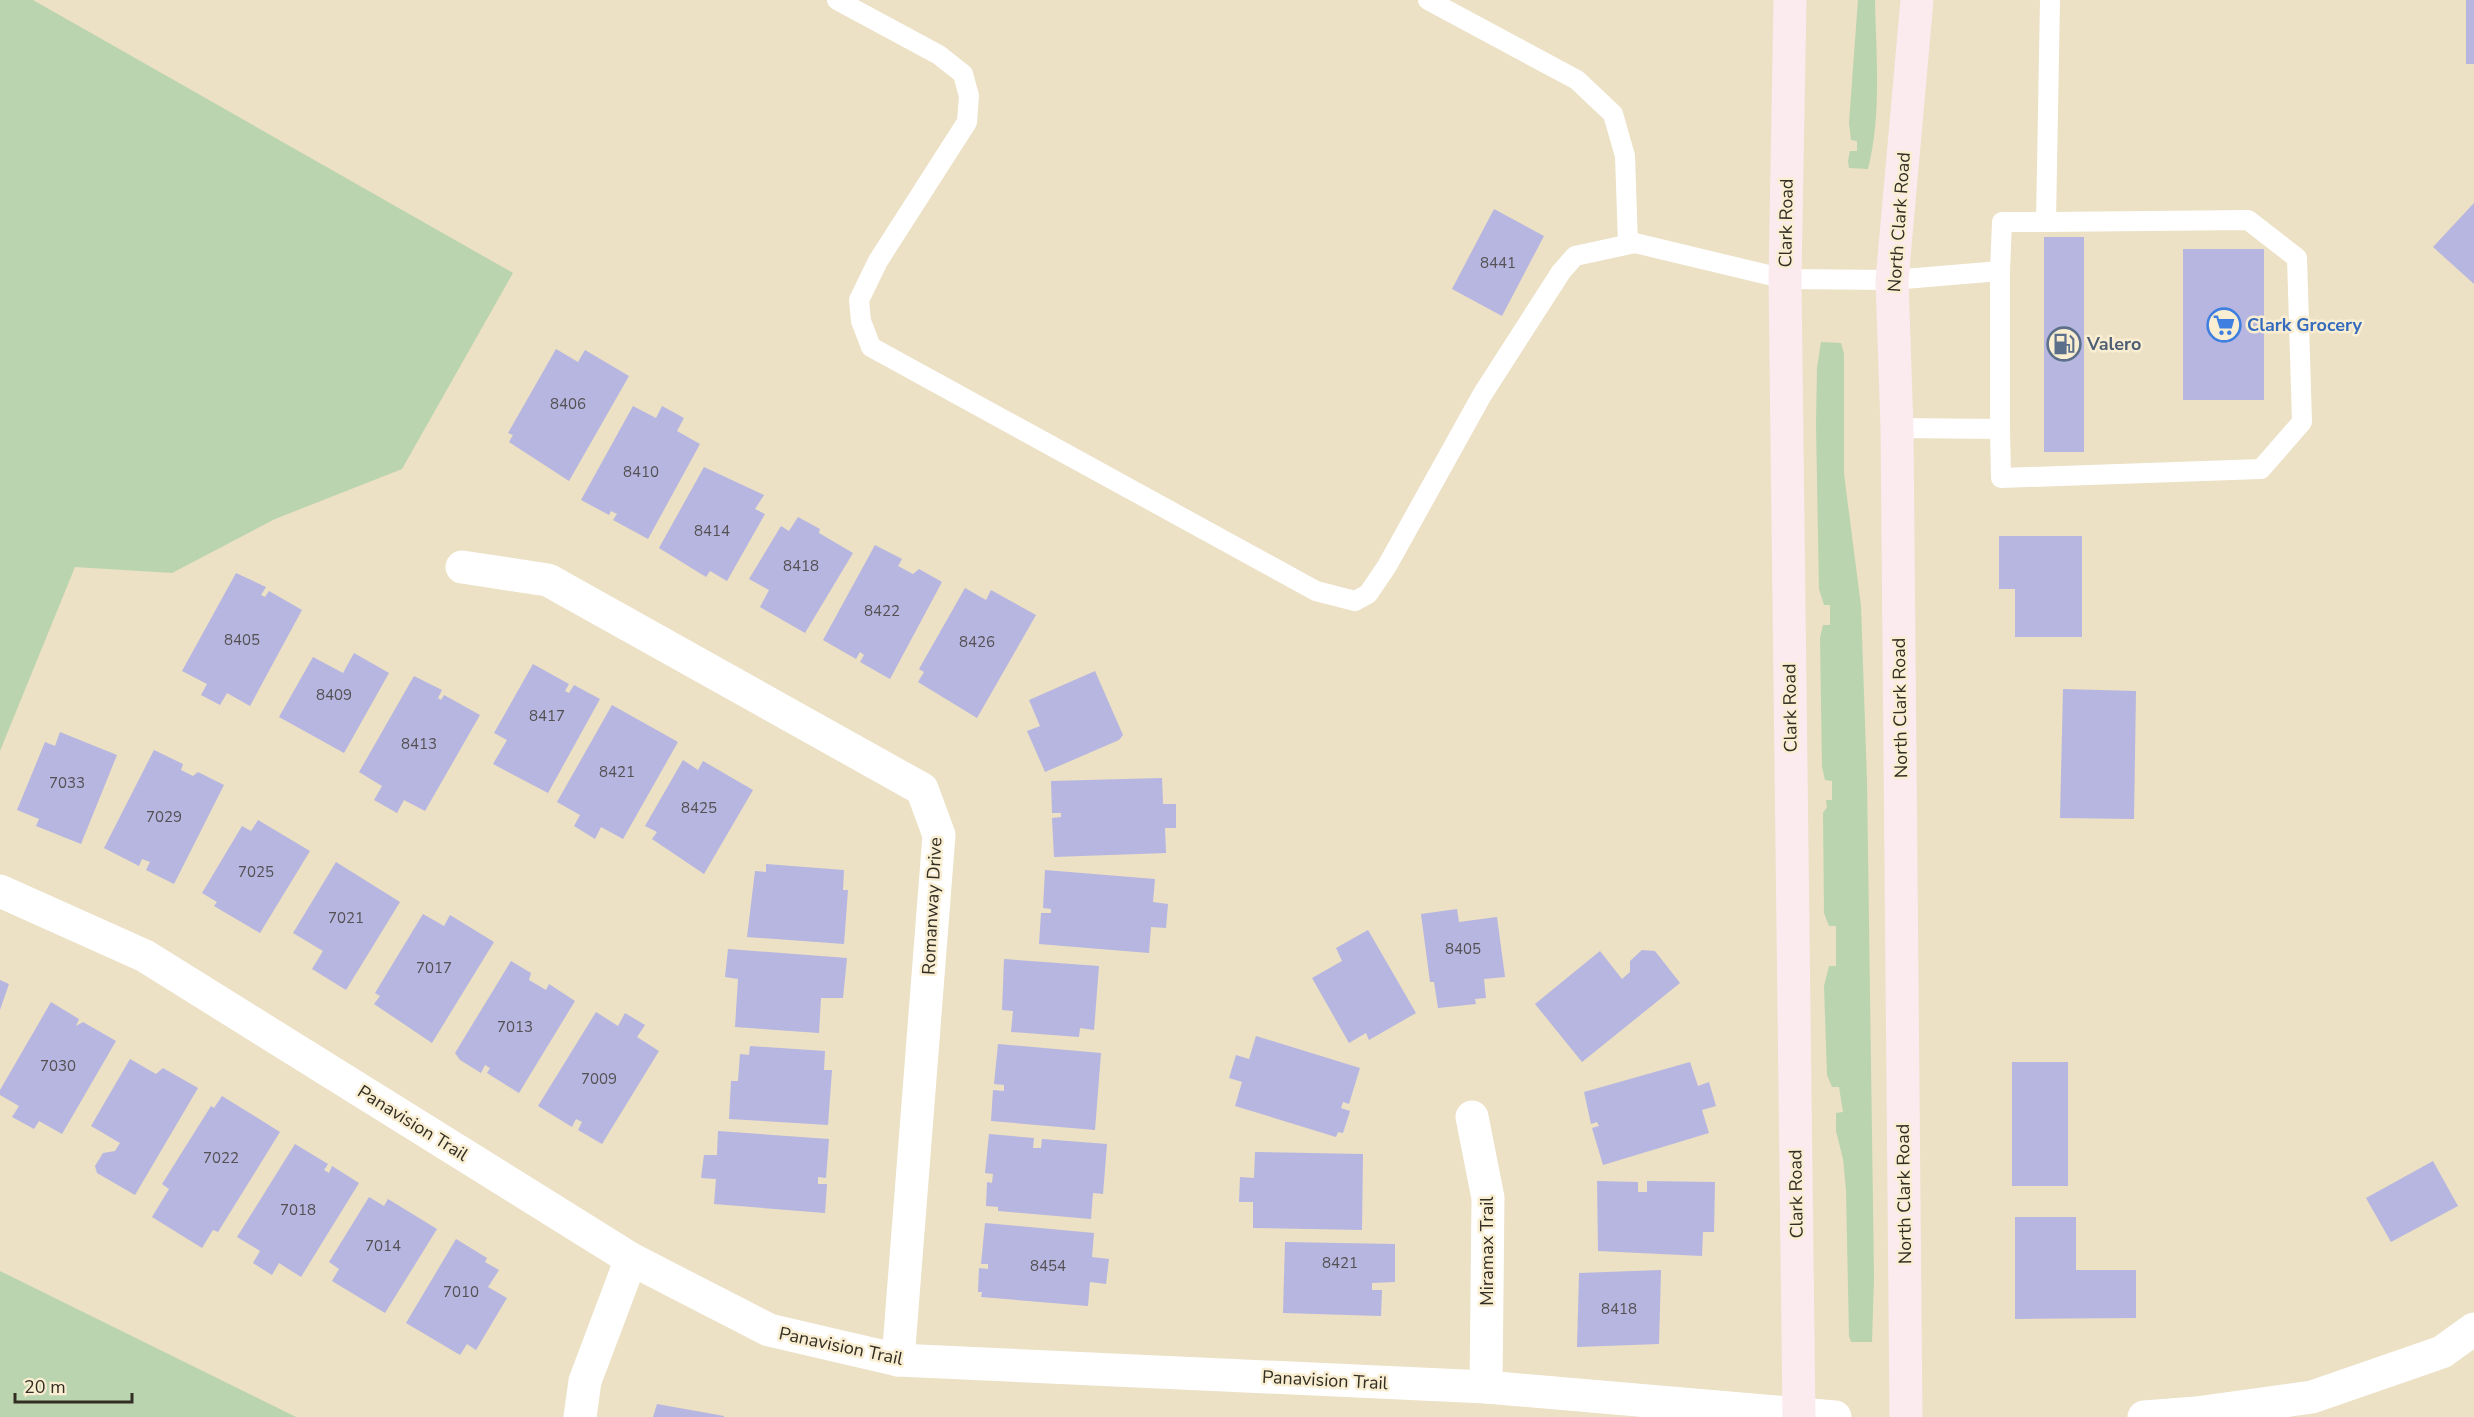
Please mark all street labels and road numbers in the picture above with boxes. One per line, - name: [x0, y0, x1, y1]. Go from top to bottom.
- street label: North Clark Road: [1882, 151, 1916, 293]
- street label: Clark Road: [1773, 178, 1799, 268]
- street label: North Clark Road: [1887, 638, 1913, 778]
- street label: Clark Road: [1777, 663, 1803, 753]
- street label: Romanway Drive: [916, 837, 948, 975]
- street label: Panavision Trail: [353, 1079, 473, 1167]
- street label: North Clark Road: [1891, 1124, 1917, 1264]
- street label: Clark Road: [1783, 1149, 1809, 1239]
- street label: Miramax Trail: [1475, 1196, 1499, 1306]
- street label: Panavision Trail: [777, 1321, 906, 1371]
- street label: Panavision Trail: [1261, 1365, 1389, 1395]

